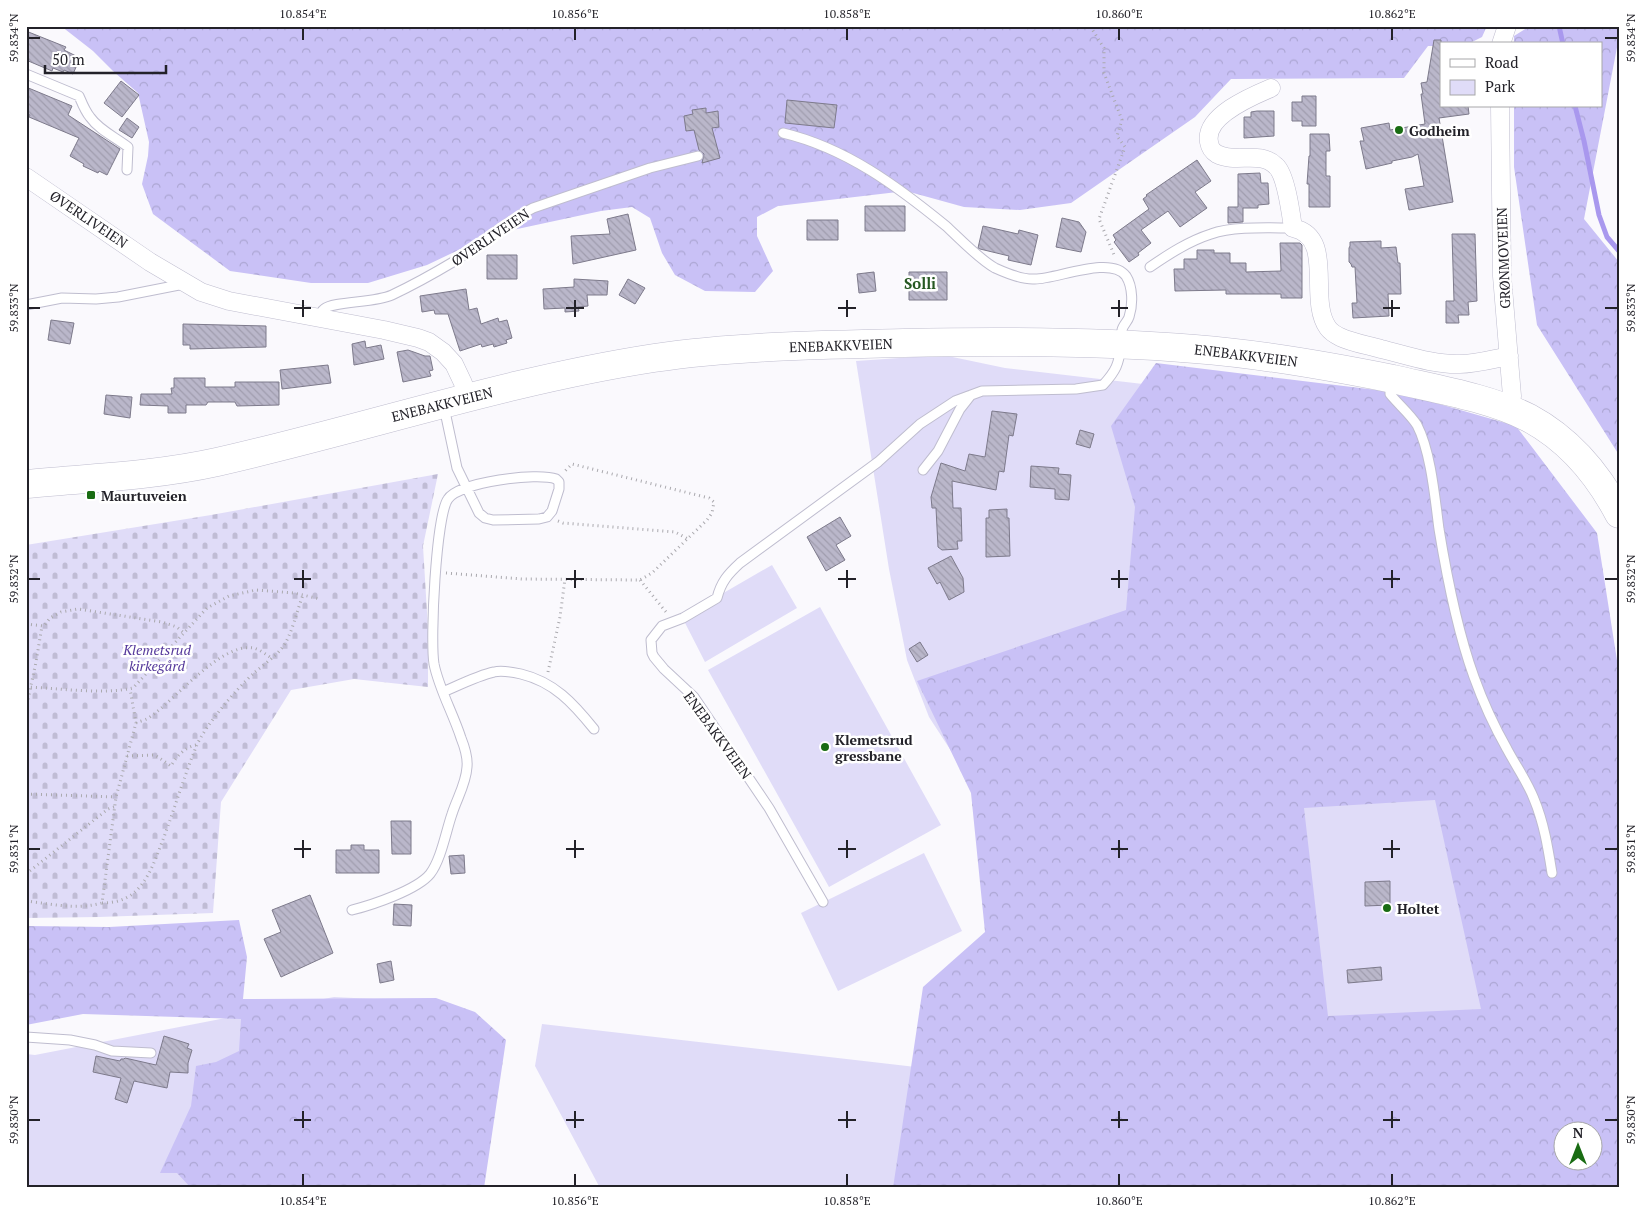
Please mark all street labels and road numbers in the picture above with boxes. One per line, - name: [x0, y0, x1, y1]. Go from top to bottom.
- street label: ØVERLIVEIEN: [46, 186, 132, 252]
- street label: ØVERLIVEIEN: [447, 204, 533, 270]
- street label: GRØNMOVEIEN: [1492, 207, 1514, 309]
- street label: ENEBAKKVEIEN: [789, 334, 893, 356]
- street label: ENEBAKKVEIEN: [1193, 339, 1299, 371]
- street label: ENEBAKKVEIEN: [389, 382, 495, 426]
- street label: ENEBAKKVEIEN: [680, 687, 756, 783]

